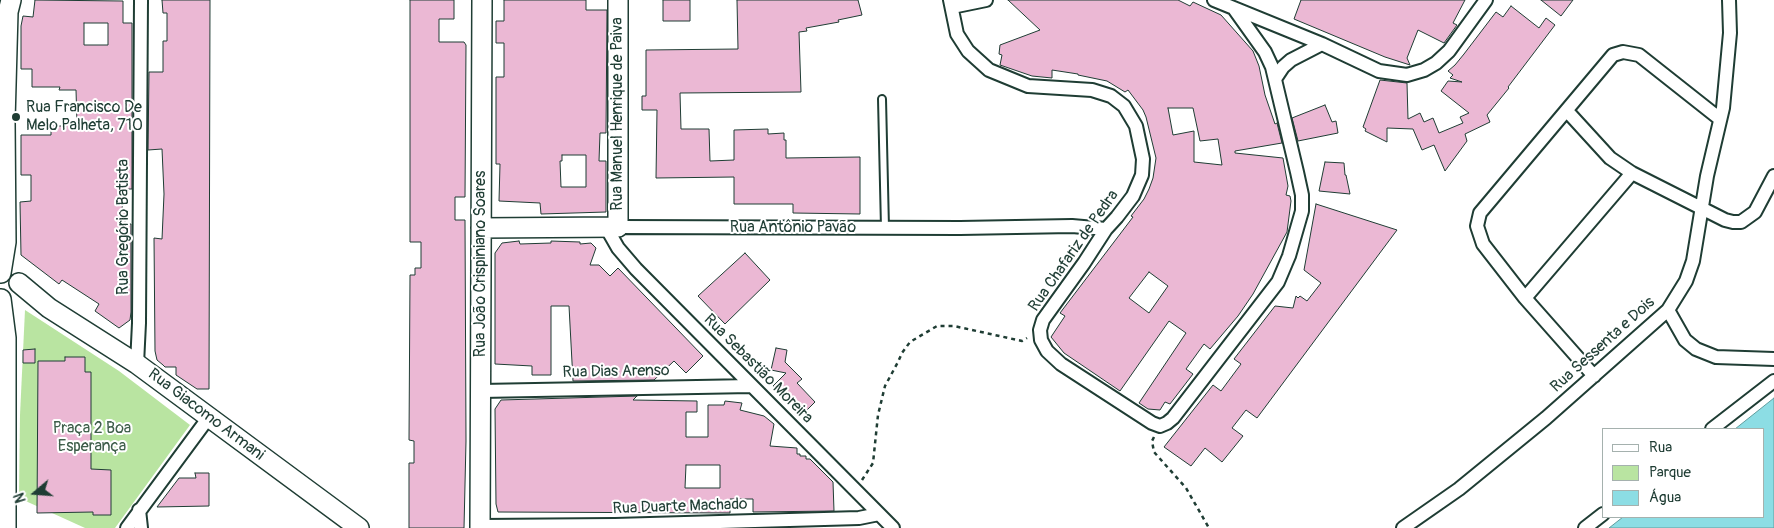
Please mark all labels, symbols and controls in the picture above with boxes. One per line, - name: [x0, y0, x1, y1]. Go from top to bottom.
- street label: Rua Manuel Henrique de Paiva: [608, 17, 628, 211]
- place label: Rua Francisco De Melo Palheta, 710: [26, 98, 143, 136]
- marker: Rua Francisco De Melo Palheta, 710: [10, 111, 22, 123]
- street label: Rua Gregório Batista: [114, 159, 134, 295]
- street label: Rua João Crispiniano Soares: [471, 171, 491, 357]
- street label: Rua Chafariz de Pedra: [1025, 187, 1123, 315]
- street label: Rua Antônio Pavão: [730, 218, 856, 238]
- street label: Rua Sessenta e Dois: [1547, 293, 1659, 397]
- street label: Rua Sebastião Moreira: [699, 310, 817, 428]
- street label: Rua Dias Arenso: [562, 361, 670, 383]
- street label: Rua Giacomo Armani: [144, 365, 268, 465]
- park label: Praça 2 Boa Esperança: [53, 419, 131, 457]
- legend: [1602, 428, 1764, 518]
- text: Rua: [1649, 438, 1672, 457]
- text: Parque: [1649, 463, 1691, 482]
- north arrow: [10, 468, 60, 518]
- text: Água: [1649, 488, 1681, 507]
- text: N: [11, 491, 30, 505]
- street label: Rua Duarte Machado: [612, 495, 748, 519]

